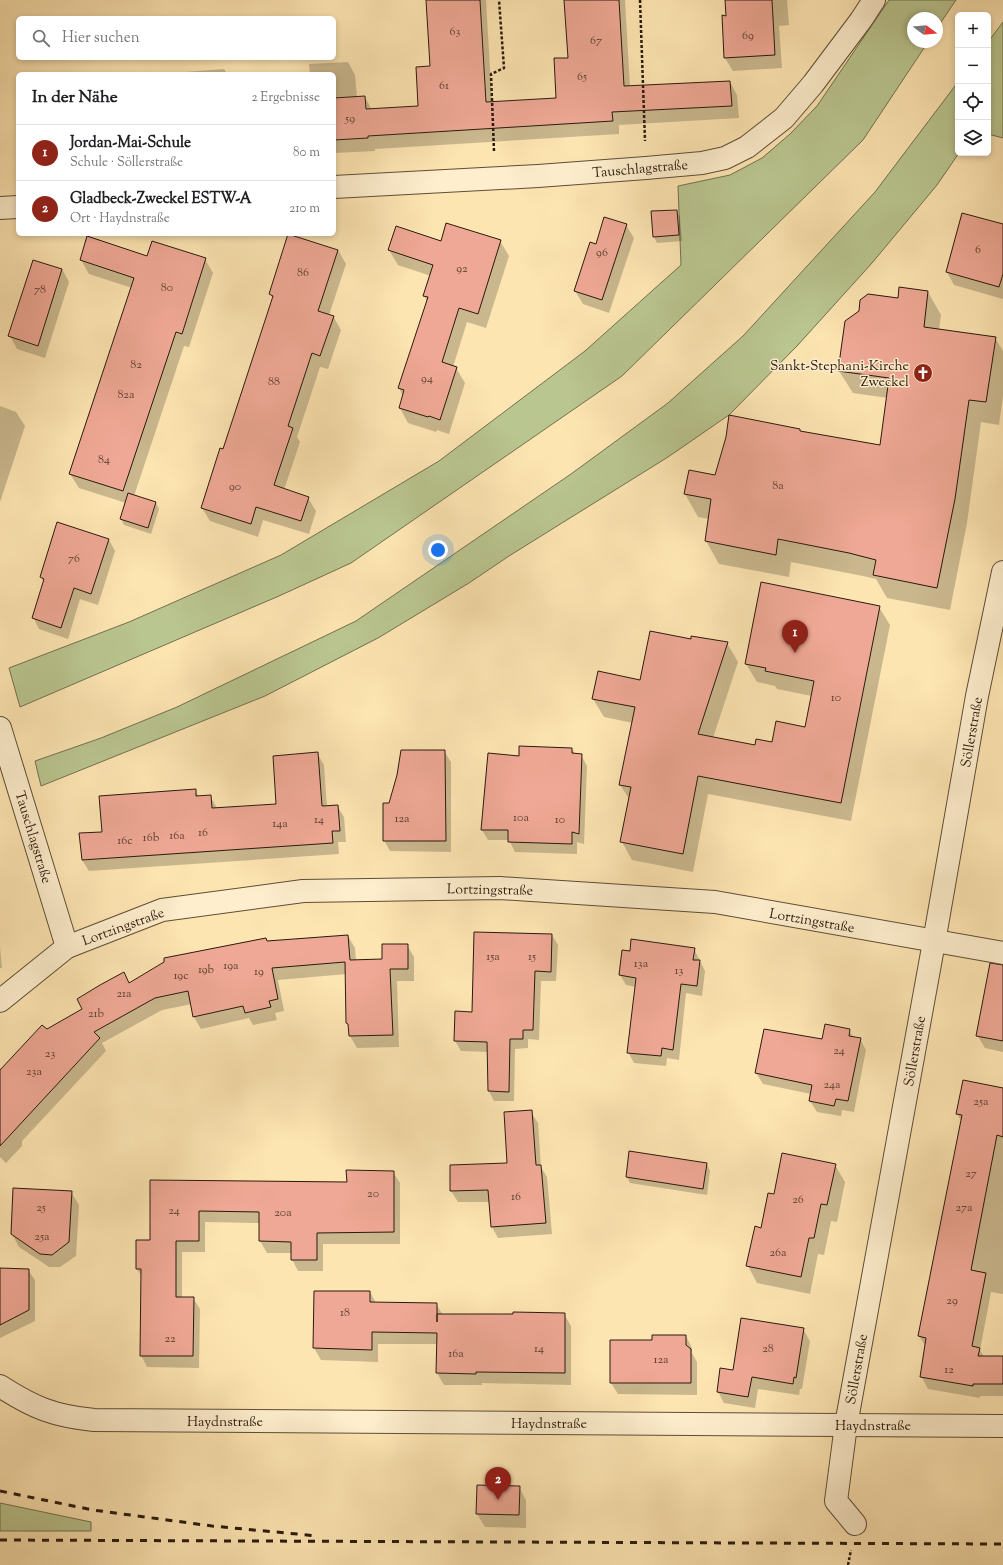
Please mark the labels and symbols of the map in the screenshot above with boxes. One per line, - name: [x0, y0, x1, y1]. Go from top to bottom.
- north arrow: [907, 12, 943, 48]
- house number: 63: [450, 23, 461, 41]
- house number: 69: [742, 27, 754, 45]
- house number: 67: [590, 32, 602, 50]
- house number: 65: [577, 68, 587, 86]
- house number: 61: [439, 77, 449, 95]
- house number: 59: [344, 110, 355, 128]
- street label: Tauschlagstraße: [592, 156, 689, 184]
- house number: 6: [975, 241, 981, 259]
- house number: 96: [596, 244, 608, 262]
- house number: 92: [456, 260, 468, 278]
- house number: 86: [297, 264, 309, 282]
- house number: 80: [161, 279, 173, 297]
- house number: 78: [34, 281, 46, 299]
- house number: 82: [130, 356, 142, 374]
- place label: Sankt-Stephani-Kirche Zweckel: [770, 357, 909, 393]
- church icon: Sankt-Stephani-Kirche Zweckel: [912, 362, 934, 384]
- house number: 94: [421, 370, 433, 388]
- house number: 88: [268, 373, 280, 391]
- house number: 82a: [117, 386, 135, 404]
- house number: 84: [98, 451, 110, 469]
- house number: 8a: [772, 477, 784, 495]
- house number: 90: [229, 478, 241, 496]
- your location: [428, 540, 448, 560]
- house number: 76: [68, 550, 80, 568]
- pin: 1: [782, 620, 808, 653]
- house number: 10: [831, 689, 841, 707]
- street label: Söllerstraße: [957, 696, 989, 769]
- street label: Tauschlagstraße: [9, 789, 56, 886]
- house number: 10a: [513, 809, 529, 827]
- house number: 12a: [394, 810, 410, 828]
- house number: 14: [314, 811, 324, 829]
- house number: 10: [555, 811, 565, 829]
- house number: 14a: [272, 815, 288, 833]
- house number: 16: [198, 824, 208, 842]
- house number: 16a: [169, 827, 185, 845]
- house number: 16b: [143, 829, 160, 847]
- house number: 16c: [117, 832, 133, 850]
- street label: Lortzingstraße: [447, 880, 533, 902]
- street label: Lortzingstraße: [80, 904, 168, 952]
- street label: Lortzingstraße: [767, 905, 856, 939]
- house number: 15a: [486, 948, 500, 966]
- house number: 15: [528, 948, 536, 966]
- house number: 13a: [634, 955, 649, 973]
- house number: 19a: [223, 957, 239, 975]
- house number: 19b: [198, 961, 215, 979]
- house number: 13: [675, 962, 684, 980]
- house number: 19: [254, 963, 264, 981]
- house number: 19c: [173, 967, 189, 985]
- house number: 21a: [116, 985, 132, 1003]
- house number: 21b: [88, 1005, 105, 1023]
- street label: Söllerstraße: [900, 1015, 932, 1088]
- house number: 24: [833, 1042, 845, 1060]
- house number: 23: [45, 1045, 55, 1063]
- house number: 23a: [26, 1063, 42, 1081]
- house number: 24a: [823, 1076, 841, 1094]
- house number: 25a: [973, 1093, 989, 1111]
- house number: 27: [965, 1165, 977, 1183]
- house number: 20: [367, 1185, 379, 1203]
- house number: 16: [511, 1188, 521, 1206]
- house number: 26: [792, 1191, 804, 1209]
- house number: 25: [36, 1199, 46, 1217]
- house number: 27a: [955, 1199, 973, 1217]
- house number: 24: [168, 1202, 180, 1220]
- house number: 20a: [274, 1204, 292, 1222]
- house number: 25a: [34, 1228, 50, 1246]
- house number: 26a: [769, 1244, 787, 1262]
- house number: 29: [946, 1292, 958, 1310]
- house number: 18: [340, 1304, 350, 1322]
- house number: 22: [164, 1330, 176, 1348]
- street label: Söllerstraße: [842, 1333, 874, 1406]
- house number: 14: [534, 1340, 544, 1358]
- house number: 28: [762, 1340, 774, 1358]
- house number: 16a: [448, 1345, 464, 1363]
- house number: 12a: [653, 1351, 669, 1369]
- house number: 12: [944, 1361, 954, 1379]
- street label: Haydnstraße: [187, 1413, 263, 1433]
- street label: Haydnstraße: [511, 1415, 587, 1435]
- street label: Haydnstraße: [835, 1417, 911, 1437]
- pin: 2: [485, 1467, 511, 1500]

